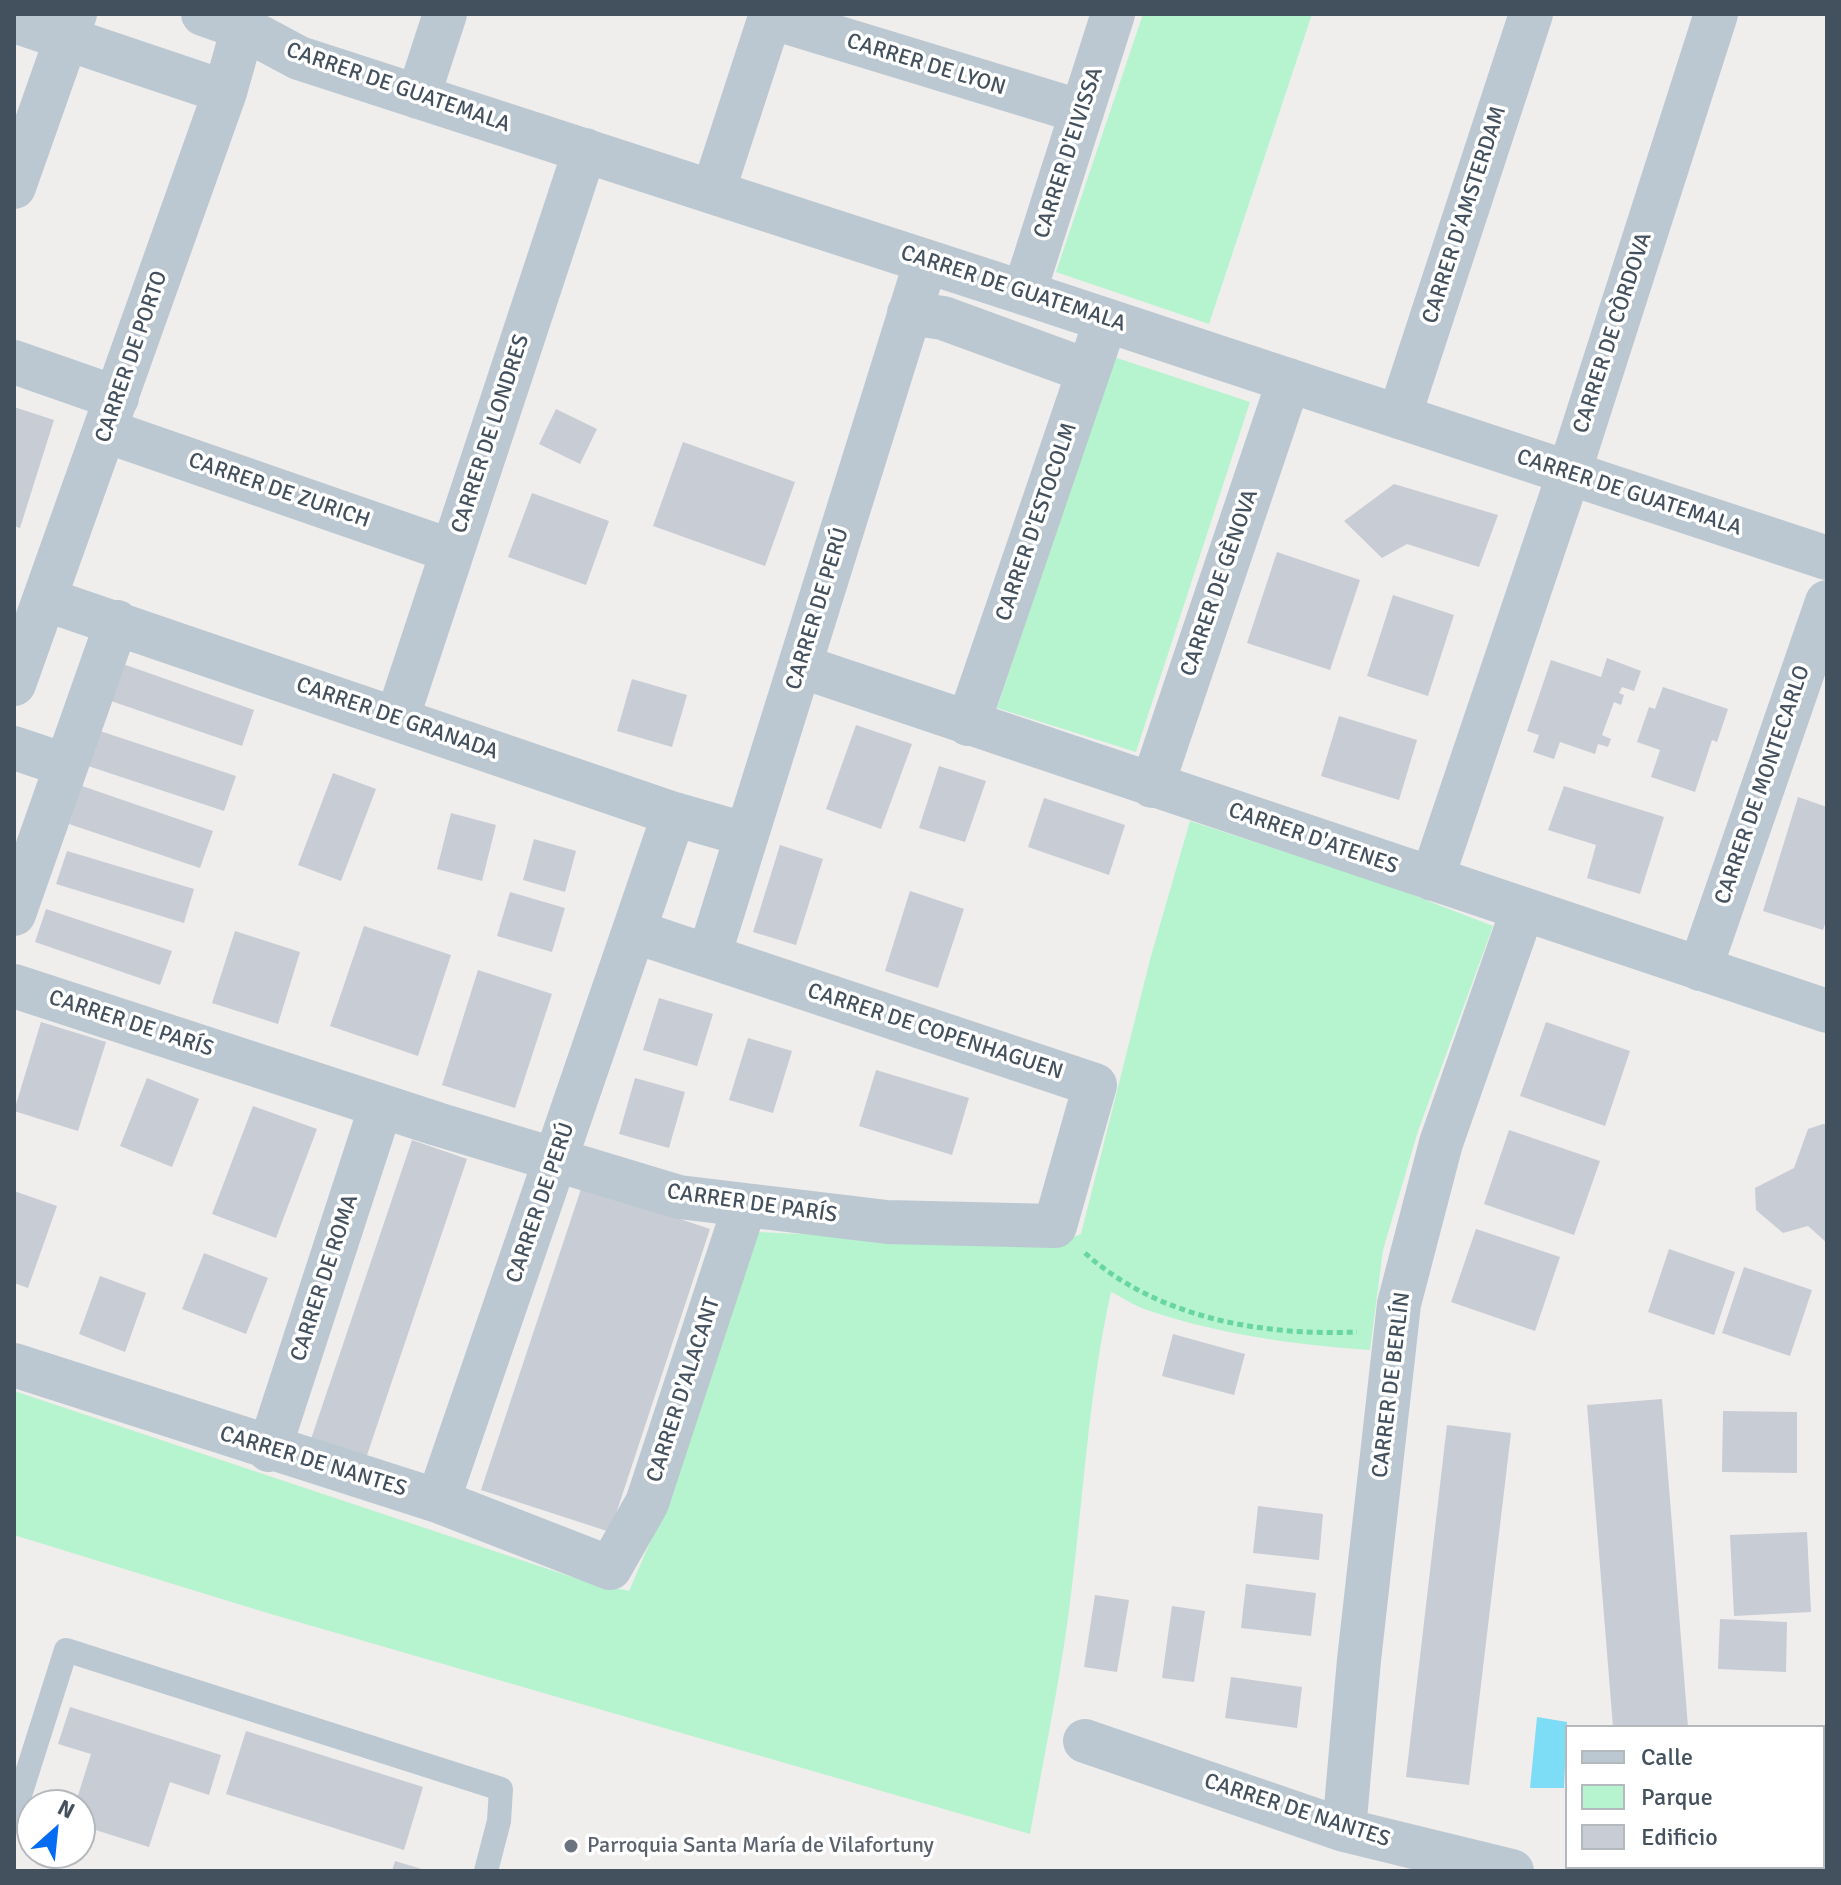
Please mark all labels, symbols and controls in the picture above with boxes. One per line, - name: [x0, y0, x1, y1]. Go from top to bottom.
- street label: CARRER DE LYON: [843, 28, 1009, 102]
- street label: CARRER DE GUATEMALA: [283, 37, 513, 139]
- street label: CARRER D'EIVISSA: [1029, 64, 1109, 242]
- street label: CARRER D'AMSTERDAM: [1417, 103, 1513, 327]
- street label: CARRER DE CÒRDOVA: [1568, 229, 1658, 437]
- street label: CARRER DE GUATEMALA: [897, 240, 1129, 338]
- street label: CARRER DE PORTO: [90, 268, 174, 446]
- street label: CARRER DE LONDRES: [446, 331, 536, 537]
- street label: CARRER D'ESTOCOLM: [991, 419, 1083, 625]
- street label: CARRER DE GUATEMALA: [1513, 444, 1745, 542]
- street label: CARRER DE ZURICH: [185, 448, 373, 534]
- street label: CARRER DE GÈNOVA: [1176, 486, 1264, 680]
- street label: CARRER DE PERÚ: [781, 525, 855, 693]
- street label: CARRER DE MONTECARLO: [1710, 662, 1816, 908]
- street label: CARRER DE GRANADA: [293, 672, 501, 766]
- street label: CARRER D'ATENES: [1225, 798, 1401, 880]
- street label: CARRER DE COPENHAGUEN: [804, 978, 1066, 1086]
- street label: CARRER DE PARÍS: [45, 985, 217, 1063]
- street label: CARRER DE PERÚ: [501, 1119, 581, 1287]
- street label: CARRER DE PARÍS: [665, 1179, 839, 1229]
- street label: CARRER DE ROMA: [286, 1191, 364, 1365]
- street label: CARRER DE BERLÍN: [1368, 1291, 1416, 1479]
- street label: CARRER D'ALACANT: [642, 1294, 726, 1486]
- street label: CARRER DE NANTES: [216, 1421, 410, 1503]
- legend: [1565, 1725, 1825, 1869]
- text: Calle: [1641, 1742, 1693, 1772]
- street label: CARRER DE NANTES: [1201, 1768, 1393, 1854]
- text: Parque: [1641, 1782, 1713, 1812]
- north arrow: [16, 1789, 96, 1869]
- text: N: [53, 1793, 79, 1824]
- text: Edificio: [1641, 1822, 1718, 1852]
- place label: Parroquia Santa María de Vilafortuny: [587, 1833, 934, 1859]
- marker: Parroquia Santa María de Vilafortuny: [562, 1837, 580, 1855]

